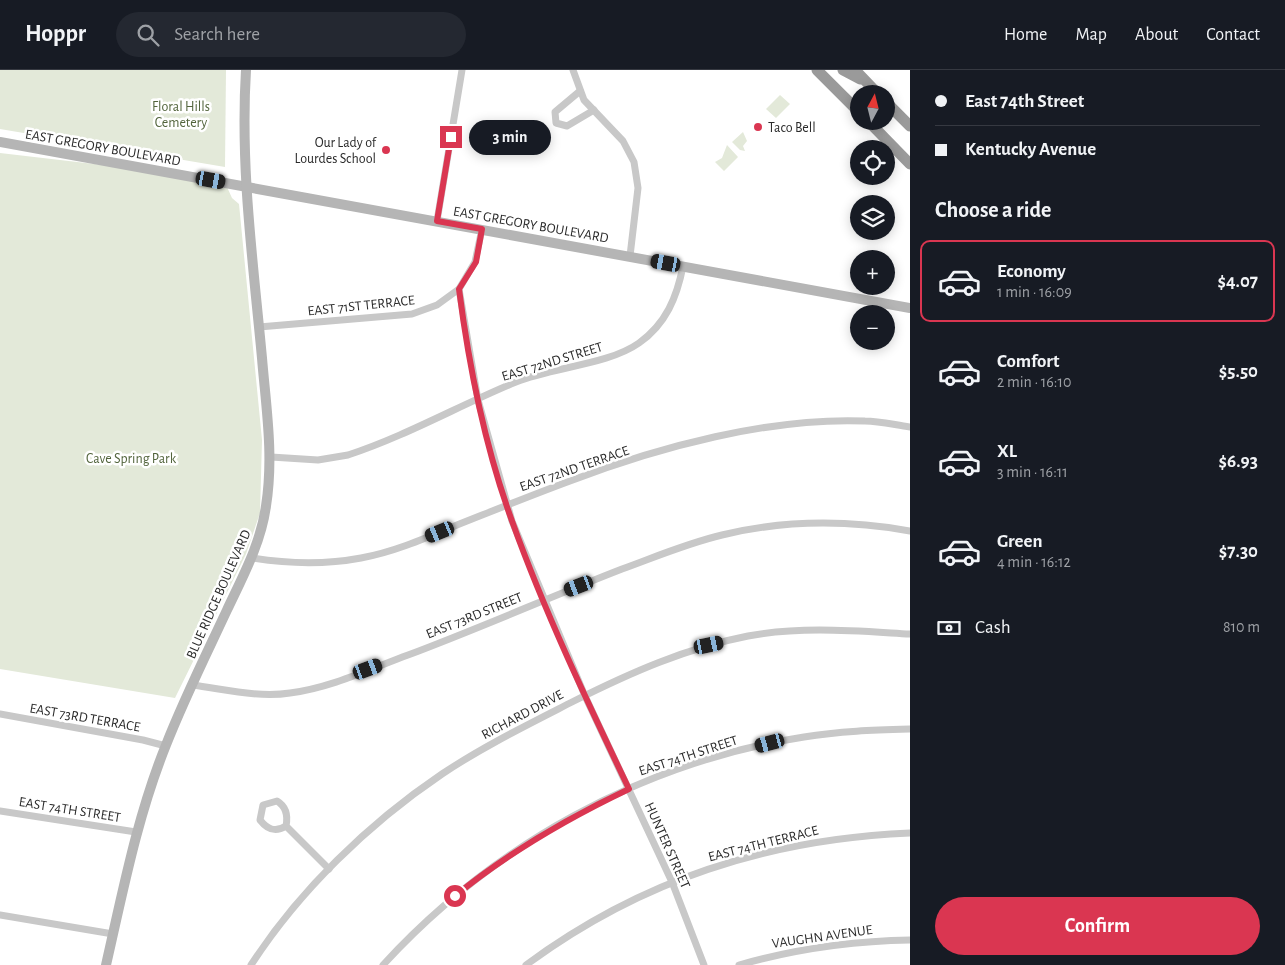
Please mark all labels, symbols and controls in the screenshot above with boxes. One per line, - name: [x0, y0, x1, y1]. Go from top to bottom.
- search box: [116, 12, 466, 57]
- icon: search: [134, 21, 162, 49]
- text: Hoppr: [25, 22, 86, 46]
- text: Search here: [174, 25, 260, 44]
- text: Home: [1004, 26, 1047, 44]
- text: Map: [1075, 26, 1107, 44]
- text: About: [1135, 26, 1178, 44]
- text: Contact: [1206, 26, 1260, 44]
- north arrow: [850, 85, 895, 130]
- map controls: [850, 85, 895, 350]
- text: East 74th Street: [965, 92, 1084, 111]
- park label: Floral Hills Cemetery: [152, 100, 210, 130]
- callout: 3 min: [468, 120, 551, 154]
- marker: Taco Bell: [752, 121, 764, 133]
- place label: Taco Bell: [768, 121, 816, 135]
- route end: [440, 126, 462, 148]
- street label: EAST GREGORY BOULEVARD: [24, 127, 182, 169]
- text: 3 min: [493, 129, 527, 145]
- place label: Our Lady of Lourdes School: [295, 136, 377, 166]
- button: locate: [850, 140, 895, 185]
- text: Kentucky Avenue: [965, 140, 1096, 159]
- marker: Our Lady of Lourdes School: [380, 144, 392, 156]
- car: [194, 170, 227, 190]
- button: layers: [850, 195, 895, 240]
- text: Choose a ride: [935, 199, 1051, 221]
- street label: EAST GREGORY BOULEVARD: [452, 204, 610, 246]
- button: +: [850, 250, 895, 295]
- car: [649, 253, 682, 273]
- icon: car: [937, 259, 982, 304]
- text: Economy: [997, 262, 1066, 281]
- text: $4.07: [1217, 272, 1258, 291]
- text: 1 min · 16:09: [997, 284, 1072, 300]
- street label: EAST 71ST TERRACE: [307, 293, 416, 319]
- button: −: [850, 305, 895, 350]
- street label: EAST 72ND STREET: [500, 340, 605, 384]
- icon: car: [937, 349, 982, 394]
- text: Comfort: [997, 352, 1059, 371]
- text: $5.50: [1219, 362, 1258, 381]
- text: 2 min · 16:10: [997, 374, 1071, 390]
- icon: car: [937, 439, 982, 484]
- text: XL: [997, 442, 1017, 461]
- street label: EAST 72ND TERRACE: [518, 444, 631, 494]
- park label: Cave Spring Park: [86, 452, 177, 466]
- text: $6.93: [1219, 452, 1258, 471]
- text: 3 min · 16:11: [997, 464, 1068, 480]
- car: [423, 519, 456, 545]
- street label: BLUE RIDGE BOULEVARD: [184, 528, 254, 661]
- icon: car: [937, 529, 982, 574]
- text: Green: [997, 532, 1043, 551]
- text: $7.30: [1219, 542, 1258, 561]
- text: 4 min · 16:12: [997, 554, 1071, 570]
- car: [562, 574, 595, 598]
- street label: EAST 73RD STREET: [424, 590, 525, 642]
- icon: cash: [935, 614, 963, 642]
- text: Cash: [975, 618, 1011, 637]
- text: 810 m: [1223, 619, 1260, 635]
- car: [692, 635, 725, 655]
- car: [351, 657, 384, 681]
- street label: RICHARD DRIVE: [479, 687, 566, 742]
- street label: EAST 73RD TERRACE: [28, 701, 142, 735]
- car: [753, 732, 786, 754]
- street label: EAST 74TH STREET: [637, 733, 740, 779]
- street label: EAST 74TH STREET: [18, 795, 122, 825]
- street label: HUNTER STREET: [642, 800, 692, 891]
- street label: EAST 74TH TERRACE: [707, 823, 820, 864]
- route start: [444, 885, 466, 907]
- button: Confirm: [935, 897, 1260, 955]
- street label: VAUGHN AVENUE: [771, 923, 874, 951]

